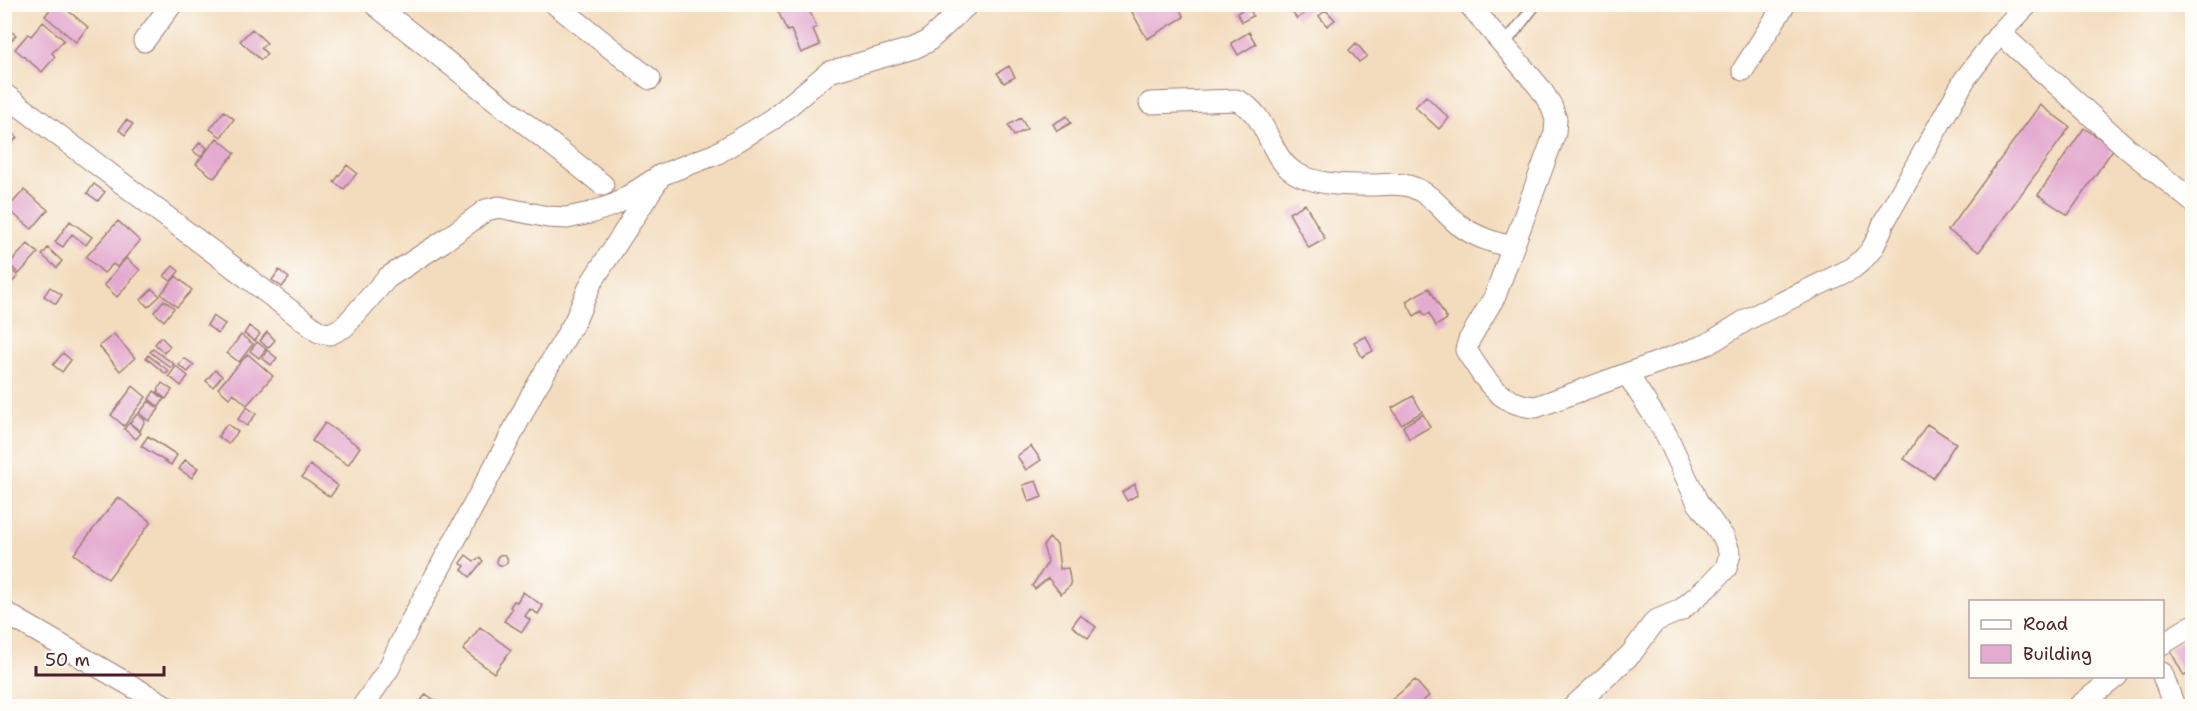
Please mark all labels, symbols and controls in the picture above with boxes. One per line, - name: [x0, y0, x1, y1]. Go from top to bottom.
- legend: [1969, 600, 2164, 678]
- text: Road: [2023, 612, 2068, 636]
- scale bar: [36, 639, 164, 677]
- text: Building: [2023, 642, 2092, 666]
- text: 50 m: [45, 648, 90, 672]

